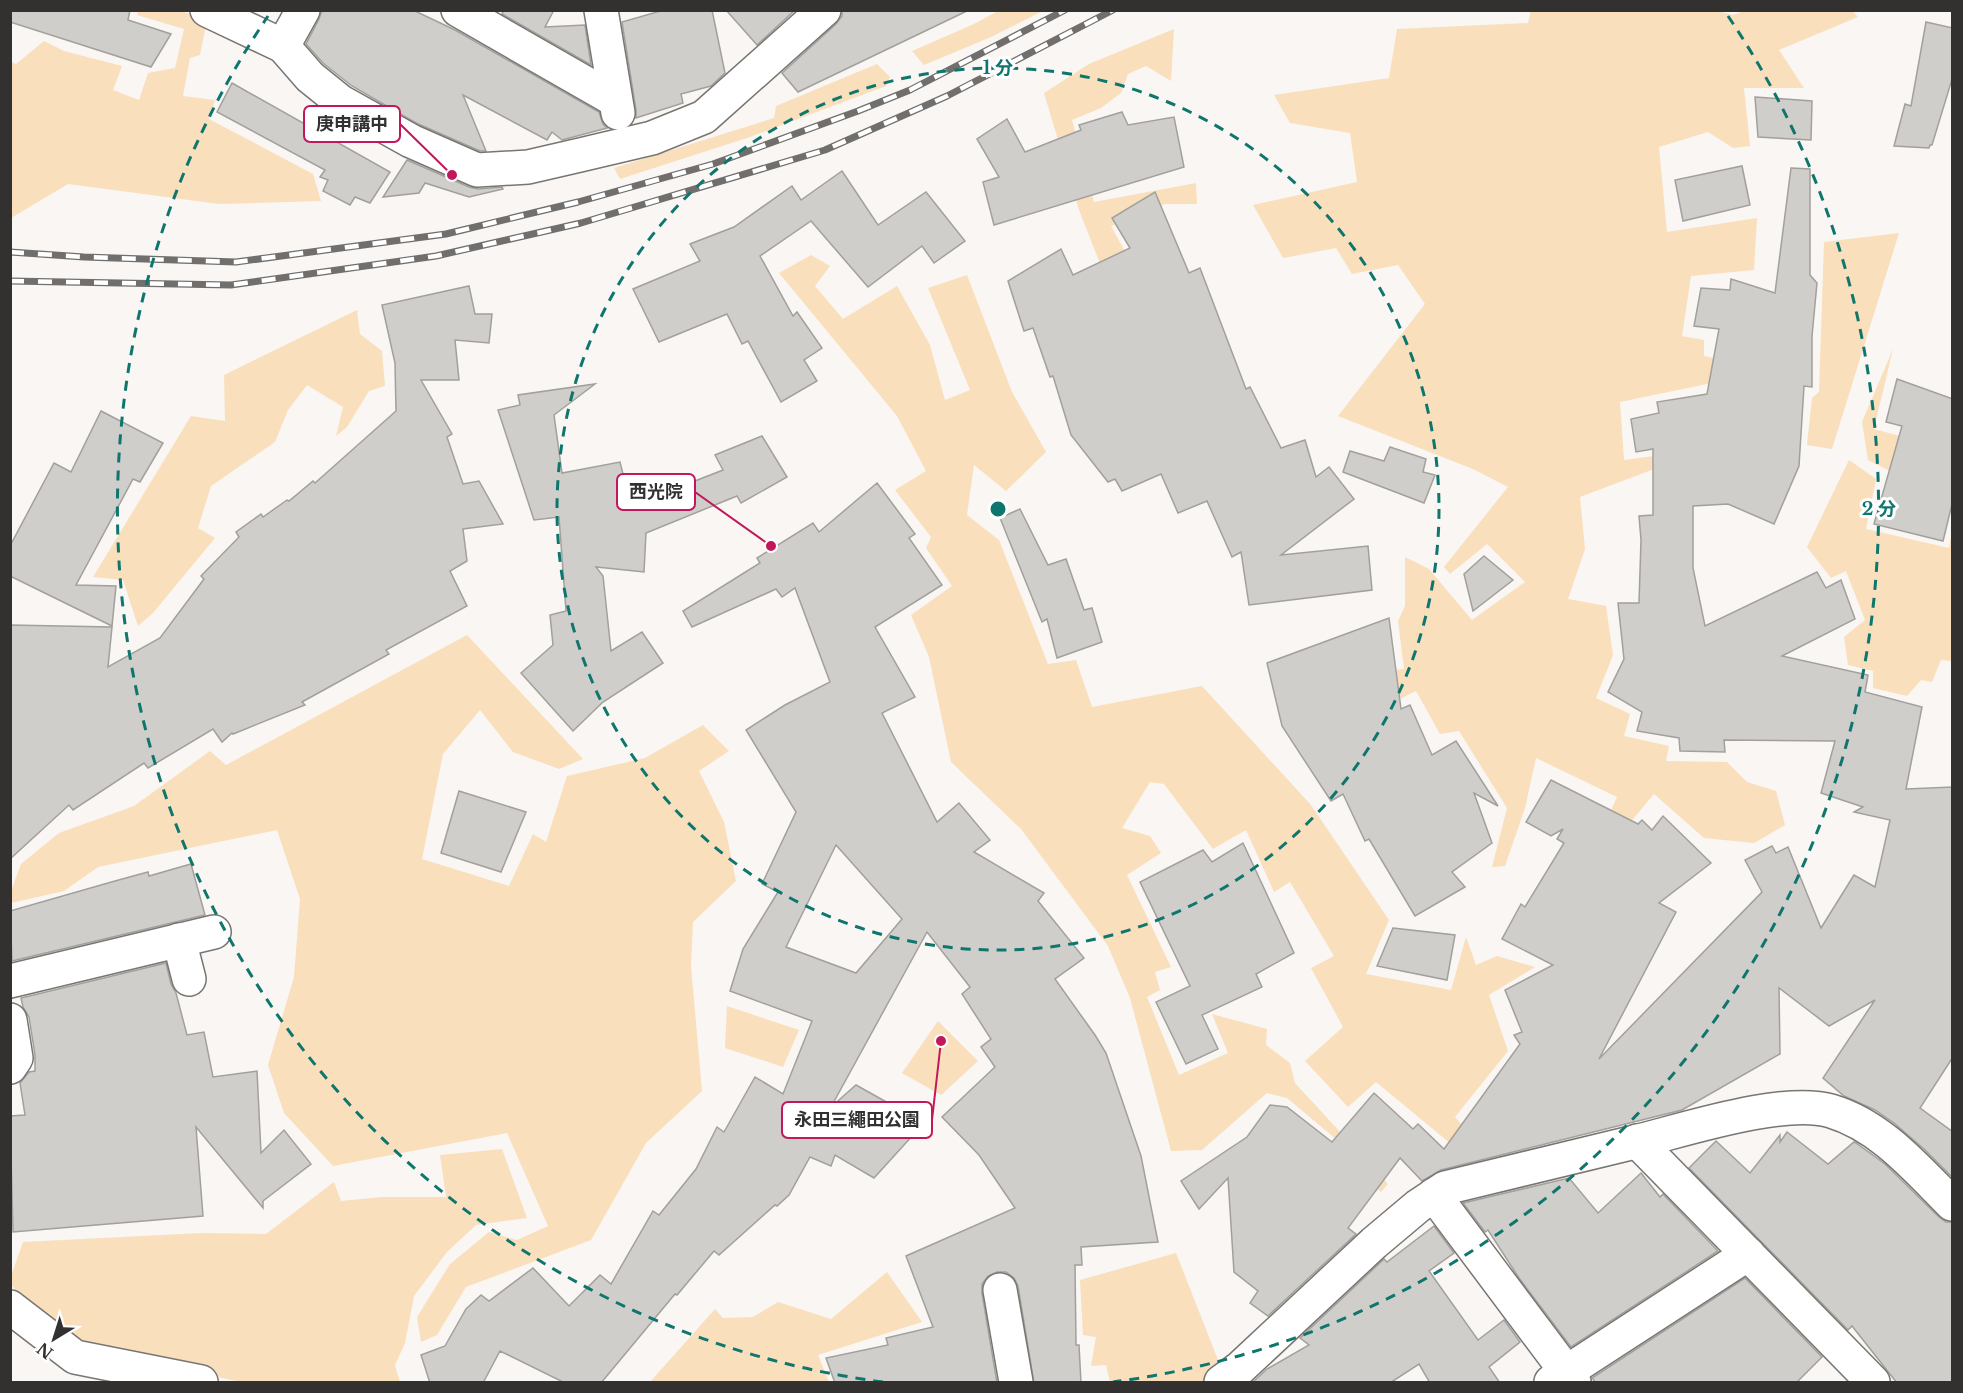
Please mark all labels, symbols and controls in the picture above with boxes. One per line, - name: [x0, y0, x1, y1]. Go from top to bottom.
- text: 1 分: [983, 57, 1013, 79]
- callout: 庚申講中: [304, 106, 400, 142]
- text: 庚申講中: [316, 113, 388, 135]
- callout: 西光院: [617, 474, 695, 510]
- text: 西光院: [629, 481, 683, 503]
- text: 2 分: [1862, 498, 1896, 520]
- centre of rings: [988, 499, 1008, 519]
- callout: 永田三繩田公園: [782, 1102, 932, 1138]
- text: 永田三繩田公園: [794, 1109, 920, 1131]
- north arrow: [24, 1309, 84, 1369]
- text: N: [33, 1338, 57, 1363]

